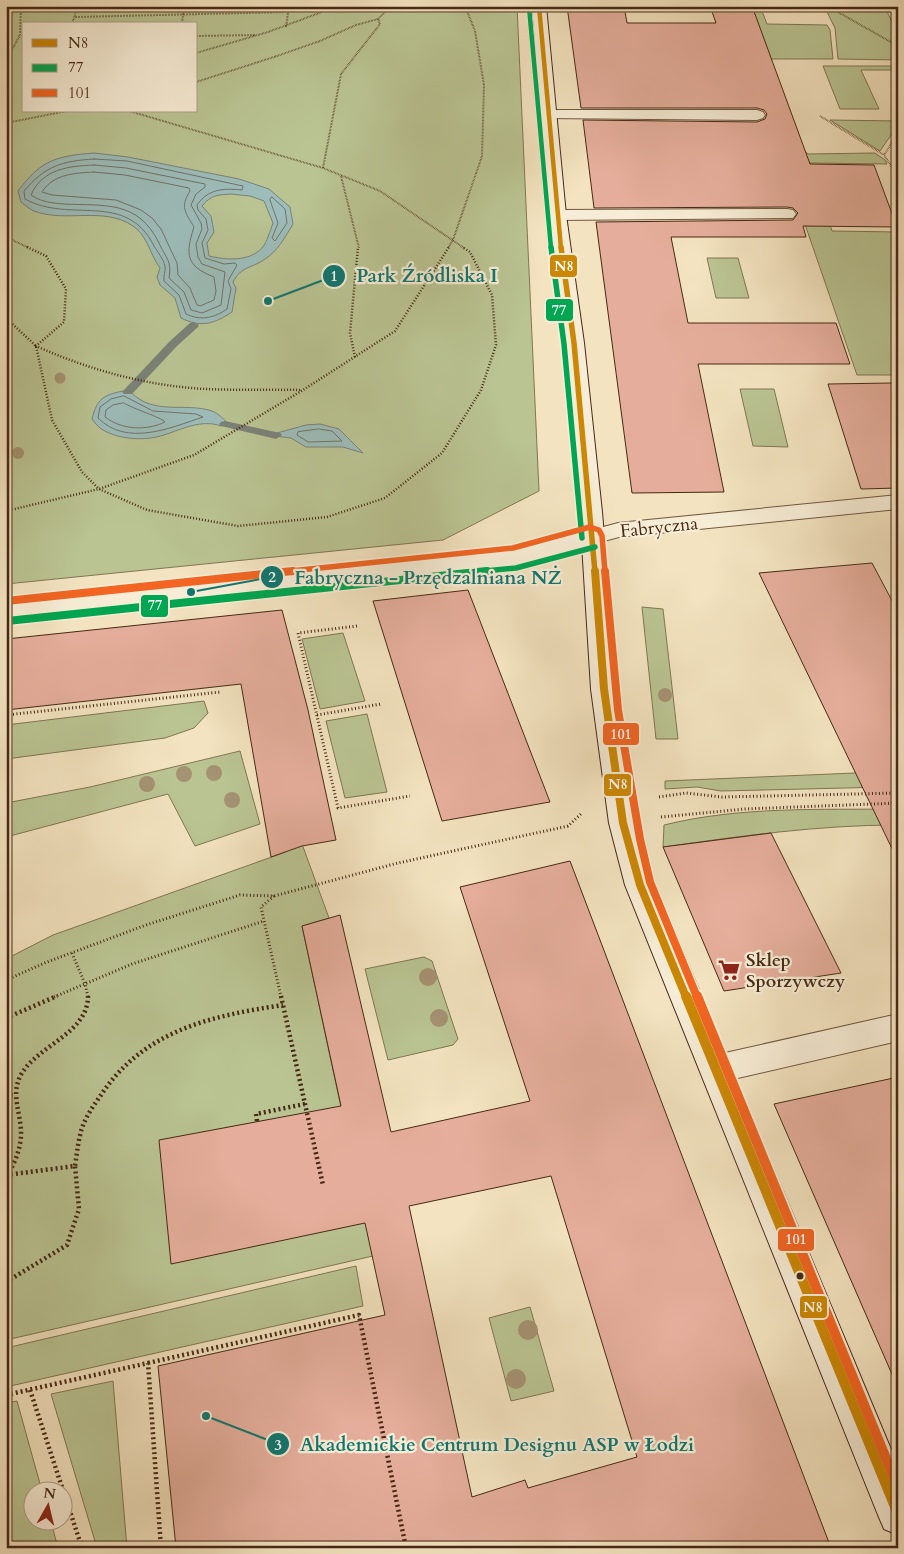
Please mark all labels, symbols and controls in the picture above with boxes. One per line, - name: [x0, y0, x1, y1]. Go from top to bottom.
- legend: [22, 22, 198, 112]
- text: N8: [68, 33, 88, 53]
- text: 77: [68, 57, 84, 77]
- text: 101: [68, 83, 91, 103]
- line badge: N8: [549, 254, 578, 278]
- text: N8: [554, 257, 574, 276]
- callout: Park Źródliska I: [321, 259, 508, 293]
- text: Park Źródliska I: [356, 263, 498, 289]
- text: 1: [330, 266, 338, 286]
- line badge: 77: [545, 298, 574, 322]
- text: 77: [552, 301, 566, 320]
- street label: Fabryczna: [619, 511, 699, 544]
- callout: Fabryczna - Przędzalniana NŻ: [259, 560, 571, 594]
- text: Fabryczna - Przędzalniana NŻ: [294, 565, 562, 591]
- text: 2: [268, 567, 276, 587]
- line badge: 77: [140, 594, 169, 618]
- text: 77: [148, 596, 162, 615]
- line badge: 101: [602, 722, 640, 746]
- text: 101: [610, 725, 632, 744]
- line badge: N8: [603, 773, 632, 797]
- text: N8: [608, 775, 628, 794]
- place label: Sklep Sporzywczy: [746, 948, 846, 994]
- supermarket icon: Sklep Sporzywczy: [716, 957, 742, 983]
- line badge: 101: [777, 1228, 815, 1252]
- text: 101: [785, 1230, 807, 1249]
- unlabelled marker: [795, 1271, 805, 1281]
- line badge: N8: [799, 1295, 828, 1319]
- text: N8: [803, 1298, 823, 1317]
- callout: Akademickie Centrum Designu ASP w Łodzi: [265, 1427, 704, 1461]
- text: Akademickie Centrum Designu ASP w Łodzi: [300, 1432, 694, 1458]
- text: 3: [274, 1435, 282, 1455]
- north arrow: [22, 1482, 72, 1532]
- text: N: [42, 1483, 57, 1504]

